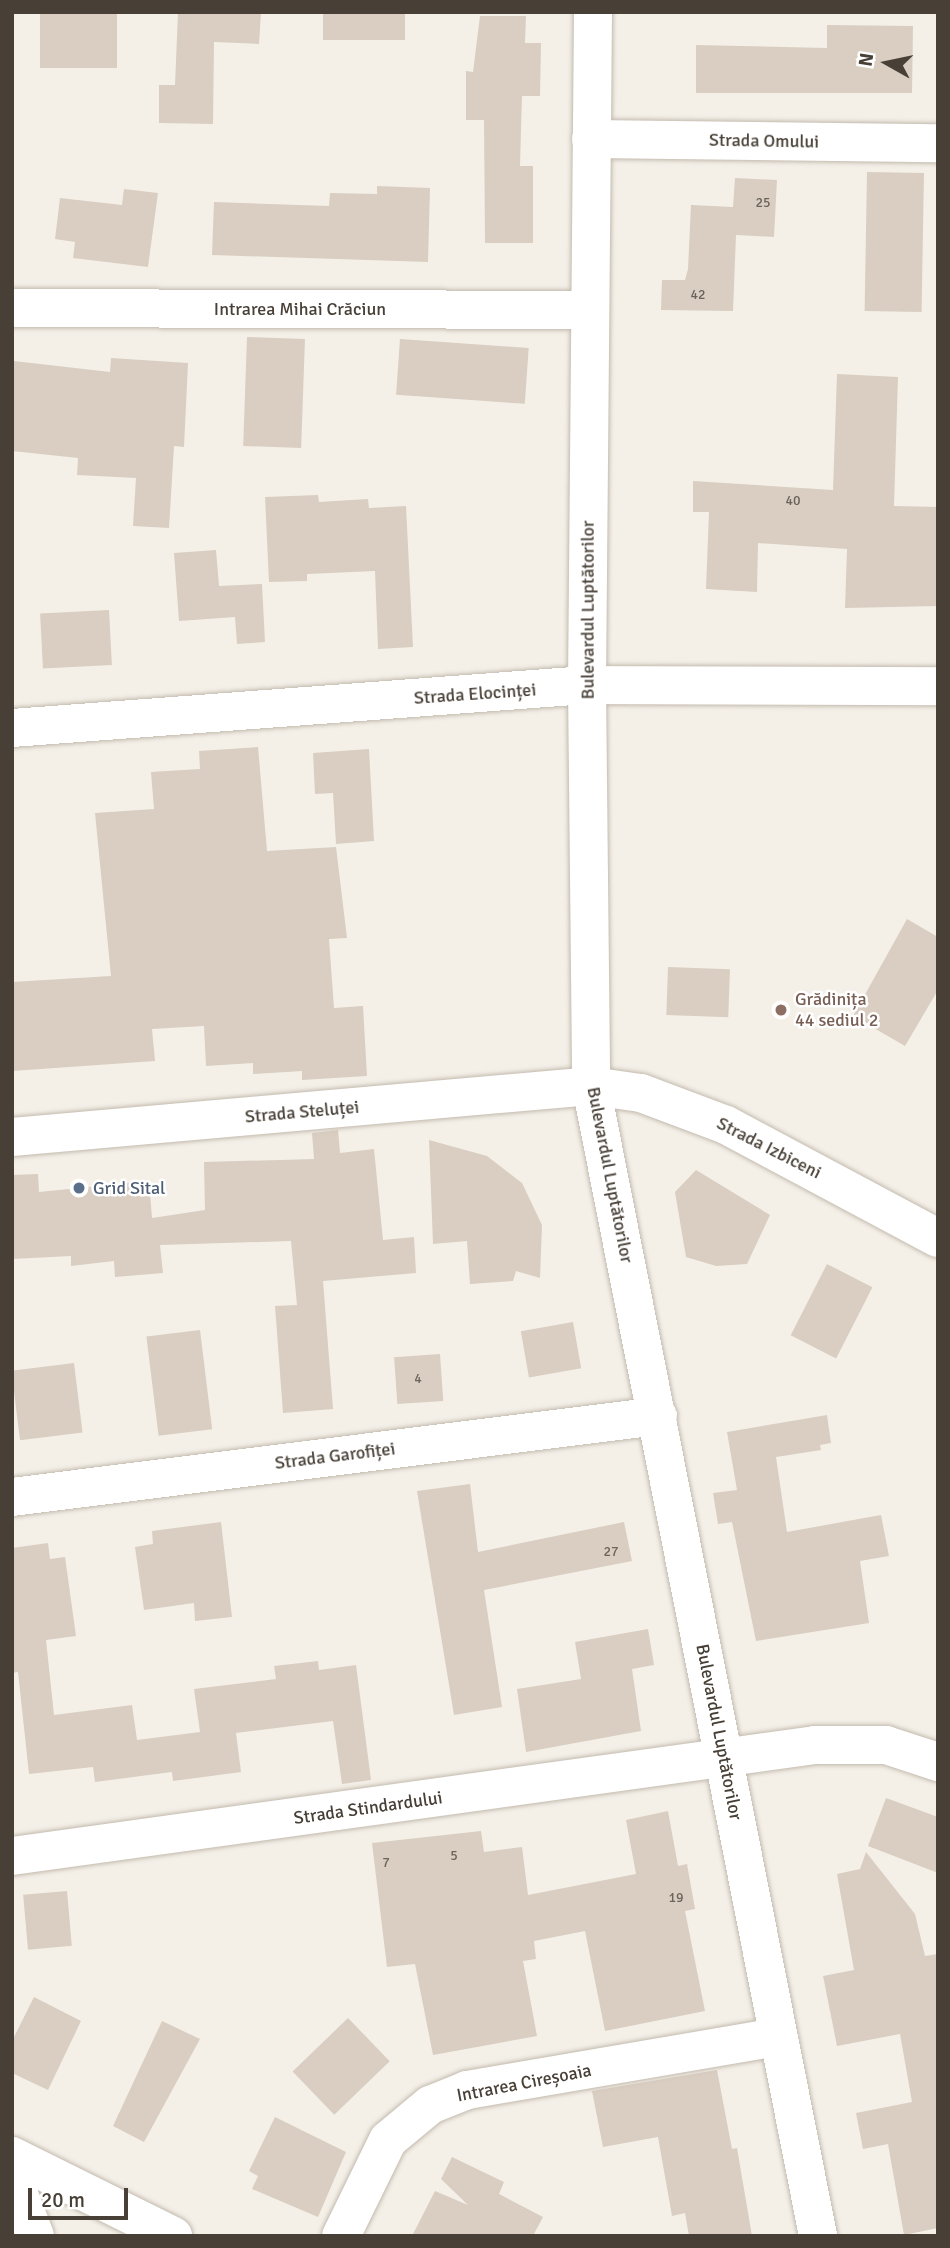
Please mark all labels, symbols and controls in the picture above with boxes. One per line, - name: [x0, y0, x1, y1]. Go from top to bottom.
- north arrow: [852, 28, 922, 98]
- text: N: [853, 51, 879, 68]
- street label: Strada Omului: [709, 129, 819, 153]
- house number: 25: [755, 195, 771, 211]
- house number: 42: [690, 287, 706, 303]
- street label: Intrarea Mihai Crăciun: [214, 298, 386, 320]
- house number: 40: [785, 493, 801, 509]
- street label: Bulevardul Luptătorilor: [577, 521, 599, 699]
- street label: Strada Elocinței: [413, 679, 537, 709]
- place label: Grădinița 44 sediul 2: [795, 989, 878, 1032]
- marker: Grădinița 44 sediul 2: [773, 1002, 789, 1018]
- street label: Bulevardul Luptătorilor: [582, 1085, 638, 1265]
- street label: Strada Steluței: [244, 1096, 360, 1128]
- street label: Strada Izbiceni: [713, 1112, 825, 1184]
- place label: Grid Sital: [93, 1177, 165, 1199]
- marker: Grid Sital: [71, 1180, 87, 1196]
- house number: 4: [414, 1371, 422, 1387]
- street label: Strada Garofiței: [274, 1438, 396, 1474]
- house number: 27: [603, 1544, 619, 1560]
- street label: Bulevardul Luptătorilor: [691, 1642, 747, 1822]
- street label: Strada Stindardului: [292, 1787, 444, 1829]
- house number: 5: [450, 1848, 458, 1864]
- house number: 7: [382, 1855, 390, 1871]
- house number: 19: [668, 1890, 684, 1906]
- street label: Intrarea Cireșoaia: [455, 2059, 593, 2107]
- scale bar: [32, 2174, 131, 2218]
- text: 20 m: [41, 2187, 85, 2213]

